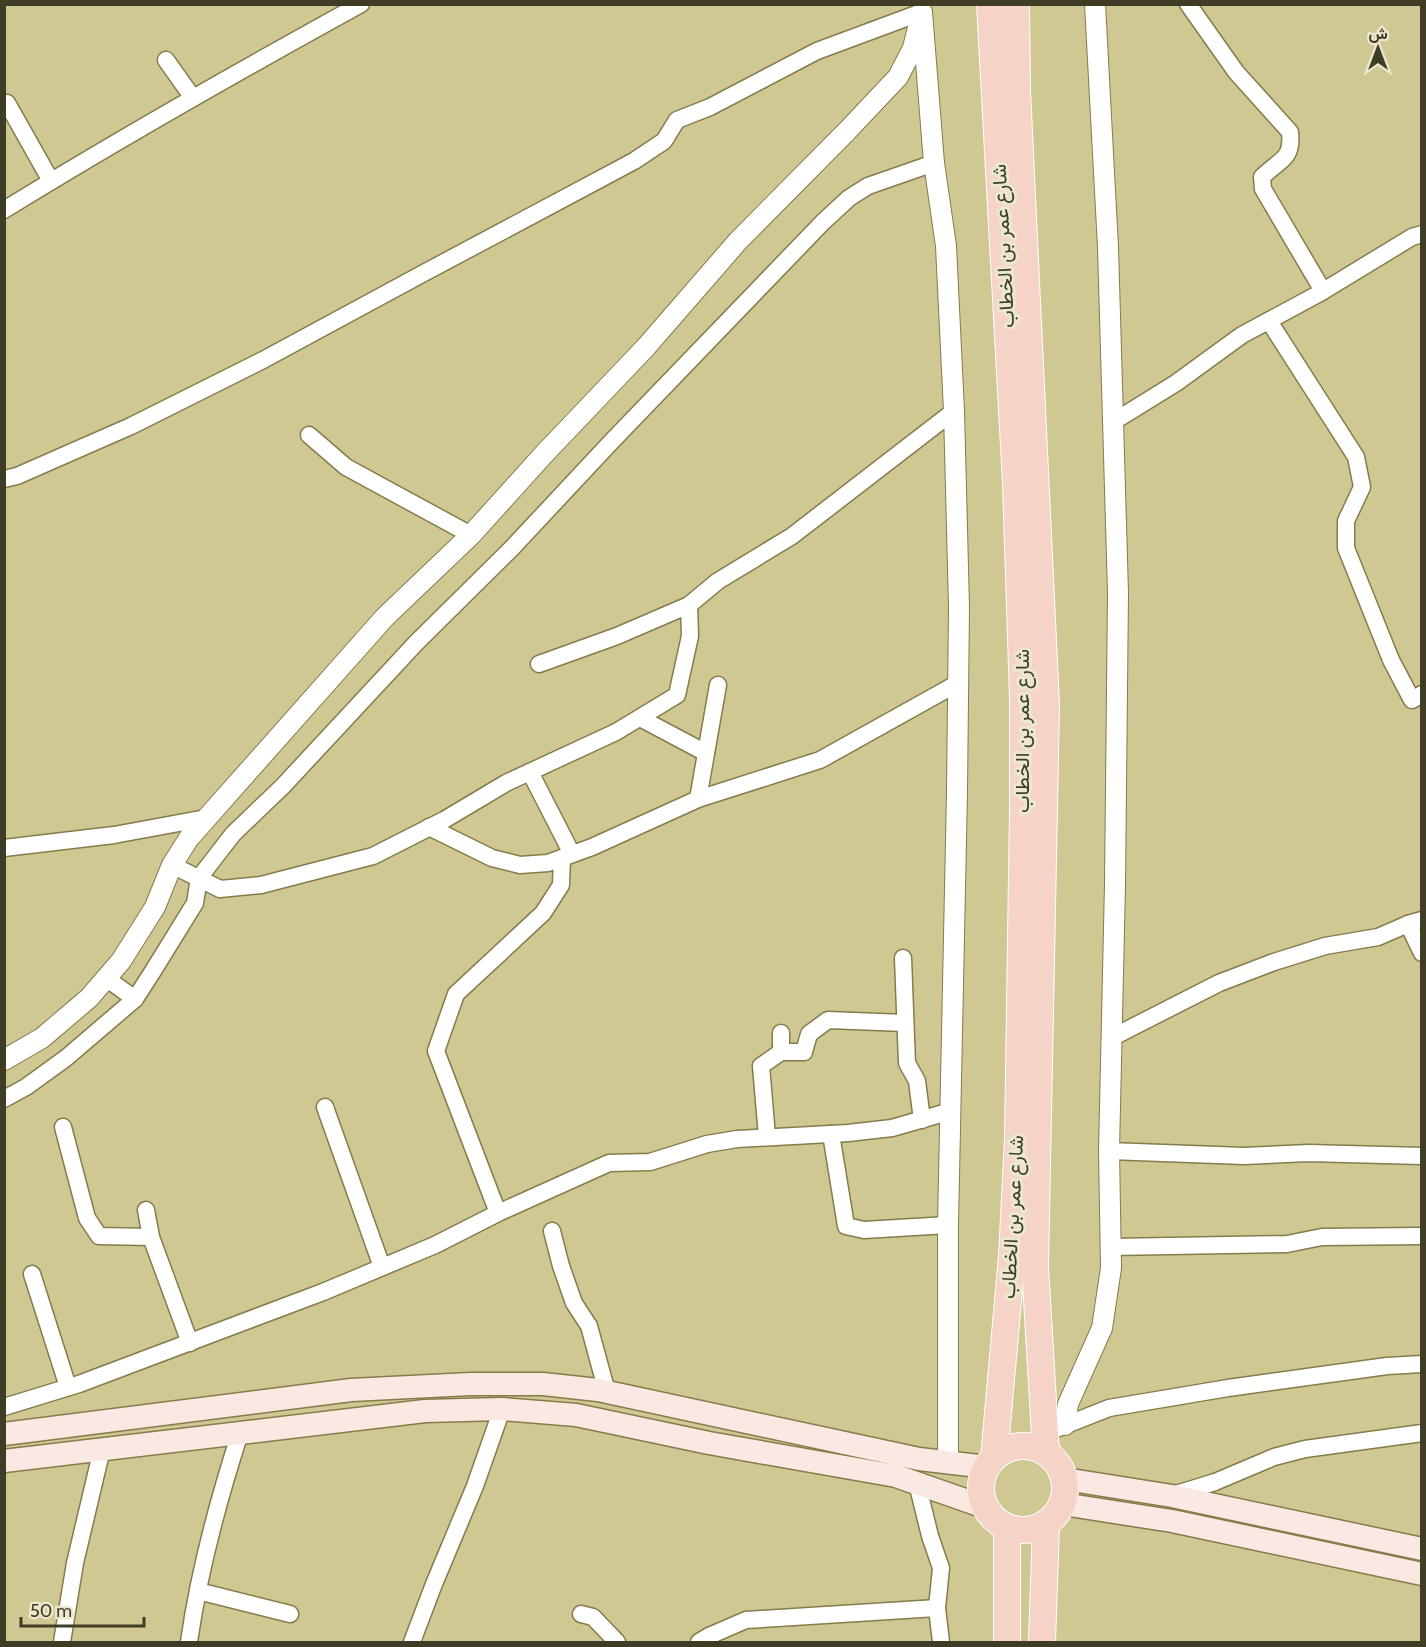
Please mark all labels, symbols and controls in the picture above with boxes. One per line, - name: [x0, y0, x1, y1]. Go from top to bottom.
- north arrow: [1348, 18, 1408, 78]
- text: ش: [1368, 24, 1388, 43]
- street label: شارع عمر بن الخطاب: [987, 163, 1021, 328]
- street label: شارع عمر بن الخطاب: [1010, 649, 1036, 813]
- street label: شارع عمر بن الخطاب: [996, 1135, 1030, 1300]
- scale bar: [21, 1590, 144, 1628]
- text: 50 m: [30, 1600, 72, 1622]

